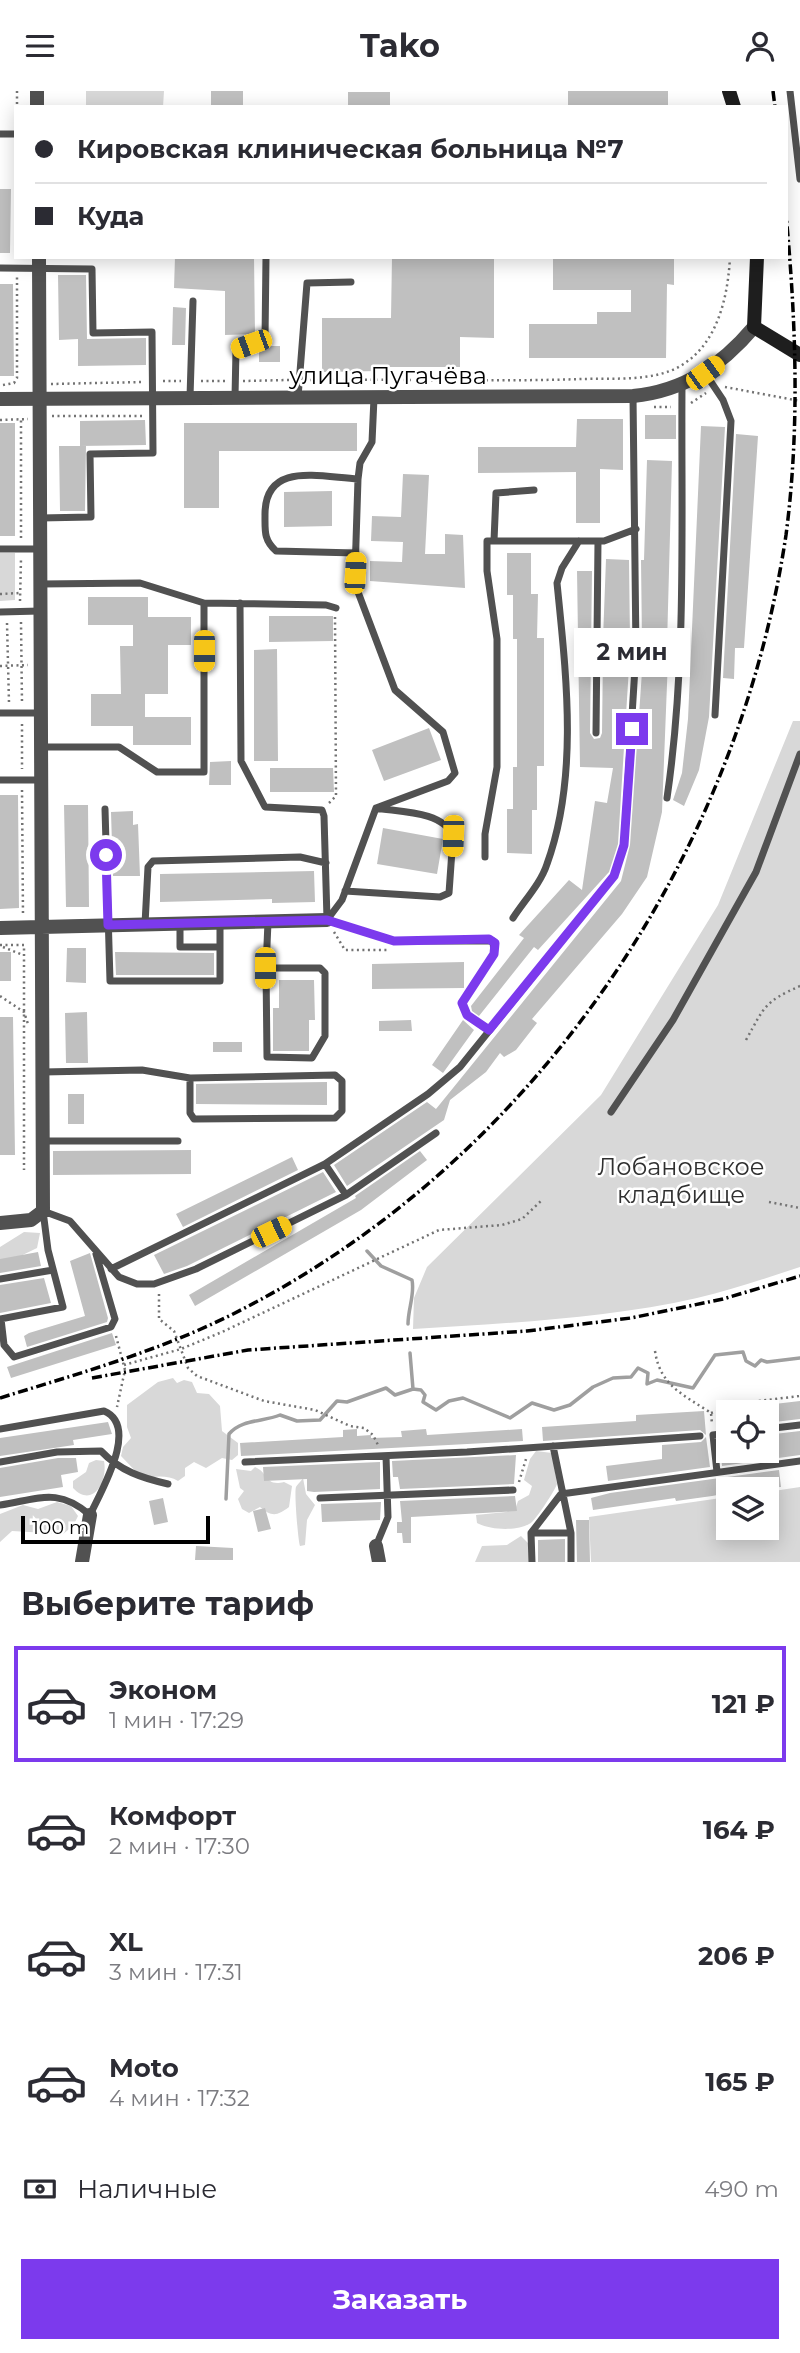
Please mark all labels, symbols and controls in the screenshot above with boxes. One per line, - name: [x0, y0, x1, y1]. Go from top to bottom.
- text: Tako: [360, 26, 440, 65]
- icon: menu: [21, 27, 59, 65]
- icon: person: [741, 27, 779, 65]
- text: Кировская клиническая больница №7: [77, 133, 624, 165]
- text: Куда: [77, 200, 144, 232]
- car: [228, 327, 275, 361]
- car: [682, 352, 729, 394]
- street label: улица Пугачёва: [288, 361, 487, 390]
- car: [344, 551, 367, 595]
- callout: 2 мин: [574, 627, 690, 677]
- car: [194, 630, 215, 672]
- text: 2 мин: [596, 638, 668, 666]
- route end: [616, 713, 648, 745]
- car: [442, 815, 465, 857]
- route start: [90, 839, 122, 871]
- car: [255, 947, 276, 989]
- park label: Лобановское кладбище: [597, 1152, 765, 1209]
- car: [248, 1213, 295, 1251]
- map controls: [716, 1400, 779, 1540]
- button: locate: [716, 1400, 779, 1463]
- button: layers: [716, 1477, 779, 1540]
- scale bar: [21, 1513, 210, 1545]
- text: 100 m: [32, 1516, 89, 1539]
- text: Выберите тариф: [21, 1584, 314, 1623]
- icon: car: [25, 1673, 88, 1736]
- text: Эконом: [109, 1674, 217, 1706]
- text: 121 ₽: [712, 1688, 775, 1720]
- text: 1 мин · 17:29: [109, 1706, 244, 1734]
- icon: car: [25, 1799, 88, 1862]
- text: Комфорт: [109, 1800, 236, 1832]
- text: 164 ₽: [703, 1814, 775, 1846]
- text: 2 мин · 17:30: [109, 1832, 250, 1860]
- icon: car: [25, 1925, 88, 1988]
- text: XL: [109, 1926, 143, 1958]
- text: 206 ₽: [698, 1940, 775, 1972]
- text: 3 мин · 17:31: [109, 1958, 243, 1986]
- icon: car: [25, 2051, 88, 2114]
- text: Moto: [109, 2052, 179, 2084]
- text: 165 ₽: [705, 2066, 775, 2098]
- text: 4 мин · 17:32: [109, 2084, 250, 2112]
- icon: cash: [21, 2170, 59, 2208]
- text: Наличные: [77, 2173, 217, 2205]
- text: 490 m: [704, 2175, 779, 2203]
- button: Заказать: [21, 2259, 779, 2339]

